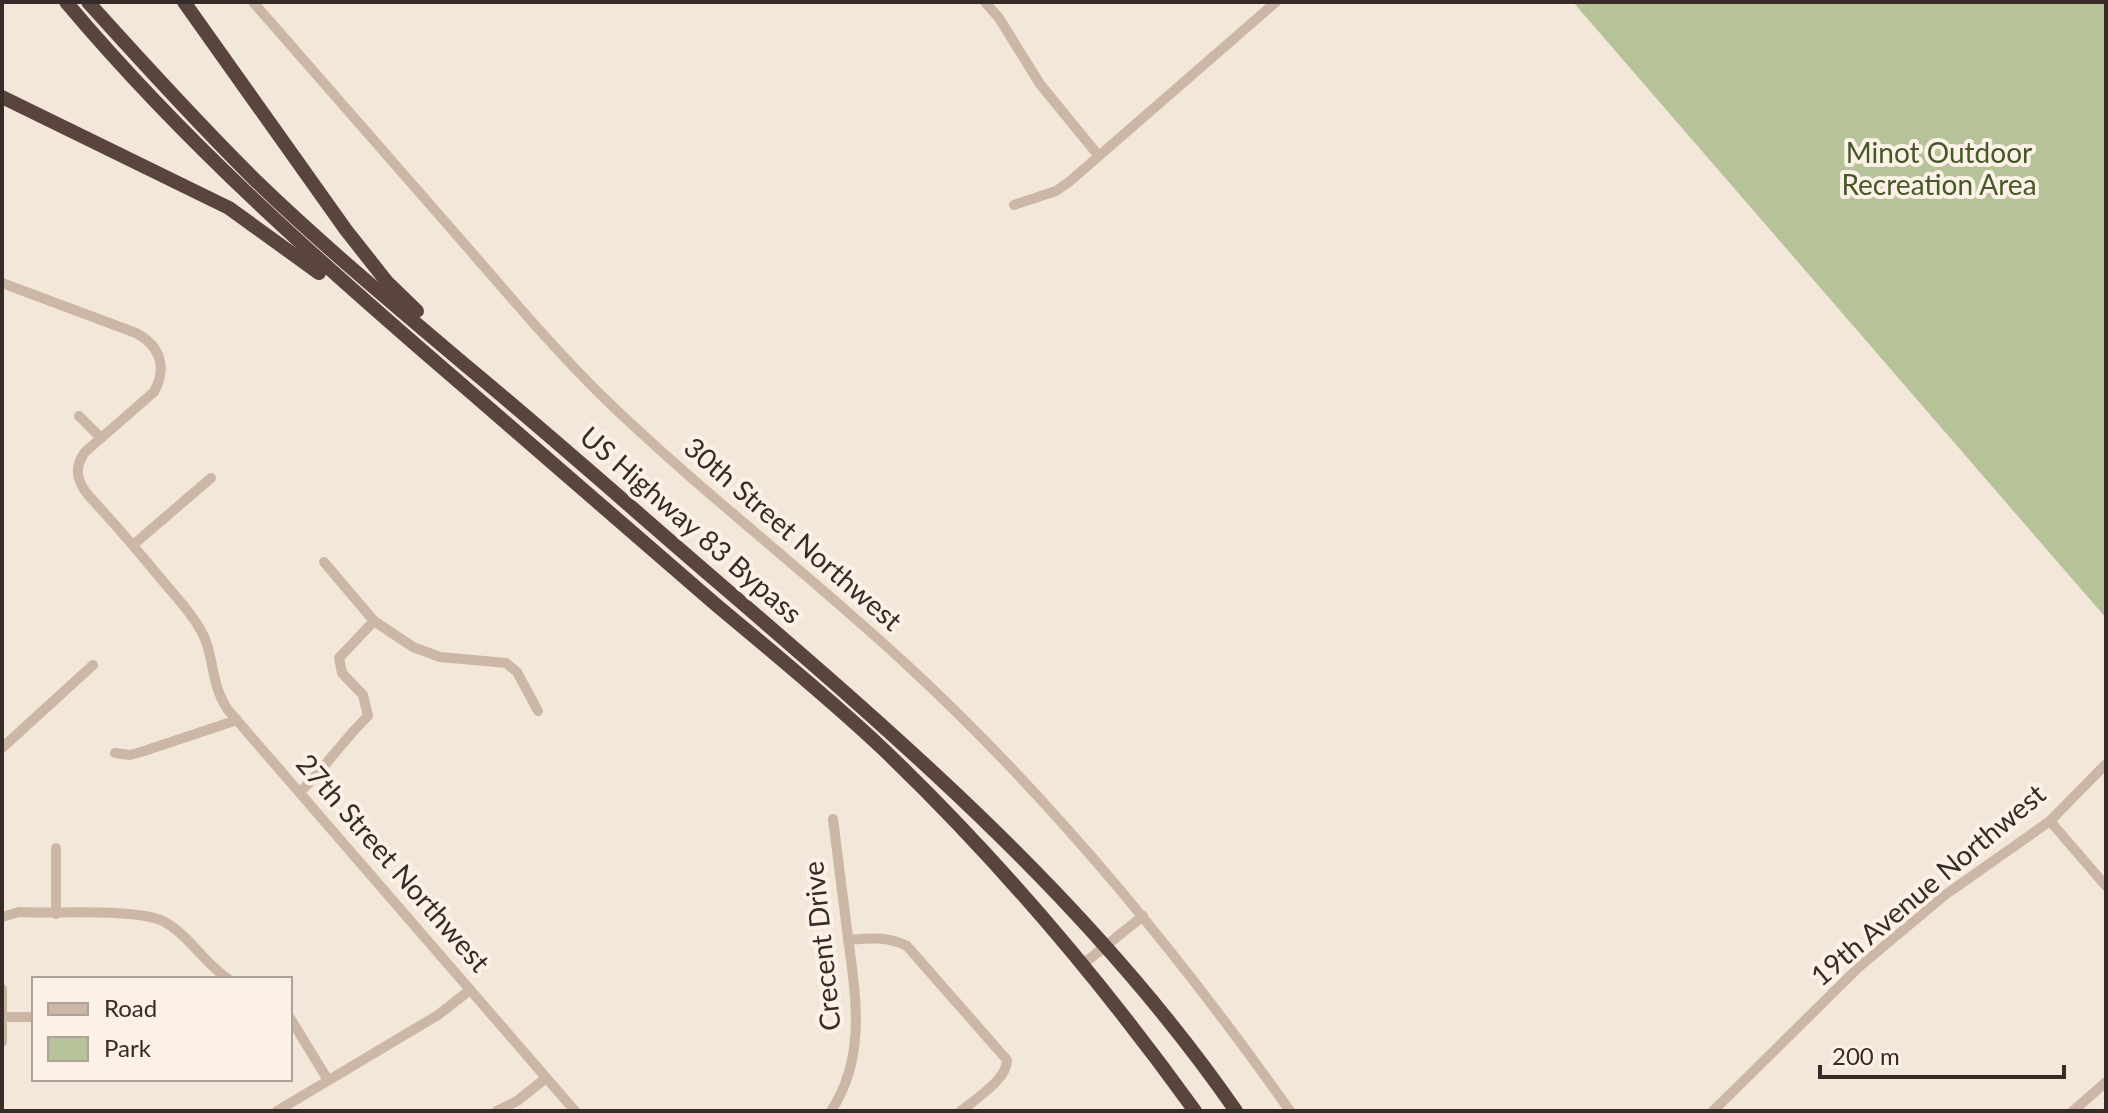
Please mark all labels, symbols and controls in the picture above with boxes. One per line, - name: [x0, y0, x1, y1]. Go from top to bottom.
- park label: Minot Outdoor Recreation Area: [1841, 135, 2037, 201]
- street label: US Highway 83 Bypass: [574, 419, 810, 630]
- street label: 30th Street Northwest: [678, 429, 910, 637]
- street label: 27th Street Northwest: [290, 746, 498, 978]
- street label: 19th Avenue Northwest: [1803, 776, 2052, 992]
- street label: Crecent Drive: [795, 860, 847, 1033]
- legend: [32, 977, 292, 1081]
- text: Road: [104, 993, 157, 1022]
- scale bar: [1820, 1029, 2064, 1079]
- text: Park: [104, 1033, 152, 1062]
- text: 200 m: [1832, 1041, 1900, 1070]

